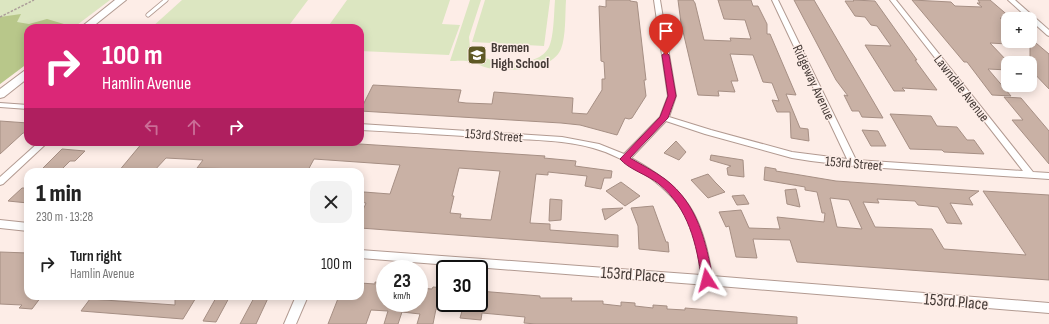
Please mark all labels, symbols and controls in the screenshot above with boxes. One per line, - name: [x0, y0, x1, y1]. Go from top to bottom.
- map controls: [1001, 12, 1037, 92]
- button: +: [1001, 12, 1037, 48]
- pin: [649, 14, 683, 55]
- icon: arrive: [655, 20, 677, 42]
- text: 100 m: [102, 39, 163, 72]
- place label: Bremen High School: [491, 39, 549, 72]
- icon: right: [36, 40, 88, 92]
- street label: Ridgeway Avenue: [789, 42, 838, 122]
- school or university icon: Bremen High School: [466, 44, 488, 66]
- street label: Lawndale Avenue: [930, 51, 993, 125]
- button: −: [1001, 56, 1037, 92]
- text: Hamlin Avenue: [102, 73, 191, 94]
- icon: left: [141, 116, 163, 138]
- icon: ahead: [183, 116, 205, 138]
- icon: right: [225, 116, 247, 138]
- street label: 153rd Street: [465, 125, 523, 146]
- street label: 153rd Street: [824, 153, 883, 174]
- text: 1 min: [36, 179, 82, 208]
- button: close: [310, 181, 352, 223]
- text: 230 m · 13:28: [36, 209, 93, 225]
- text: Turn right: [70, 247, 122, 266]
- icon: right: [36, 253, 58, 275]
- text: 100 m: [321, 255, 352, 274]
- position arrow: [686, 259, 728, 301]
- speed limit sign: 30: [436, 260, 488, 312]
- street label: 153rd Place: [600, 263, 666, 287]
- text: Hamlin Avenue: [70, 266, 134, 282]
- text: 23: [393, 269, 411, 293]
- street label: 153rd Place: [923, 289, 989, 315]
- text: km/h: [393, 290, 411, 302]

